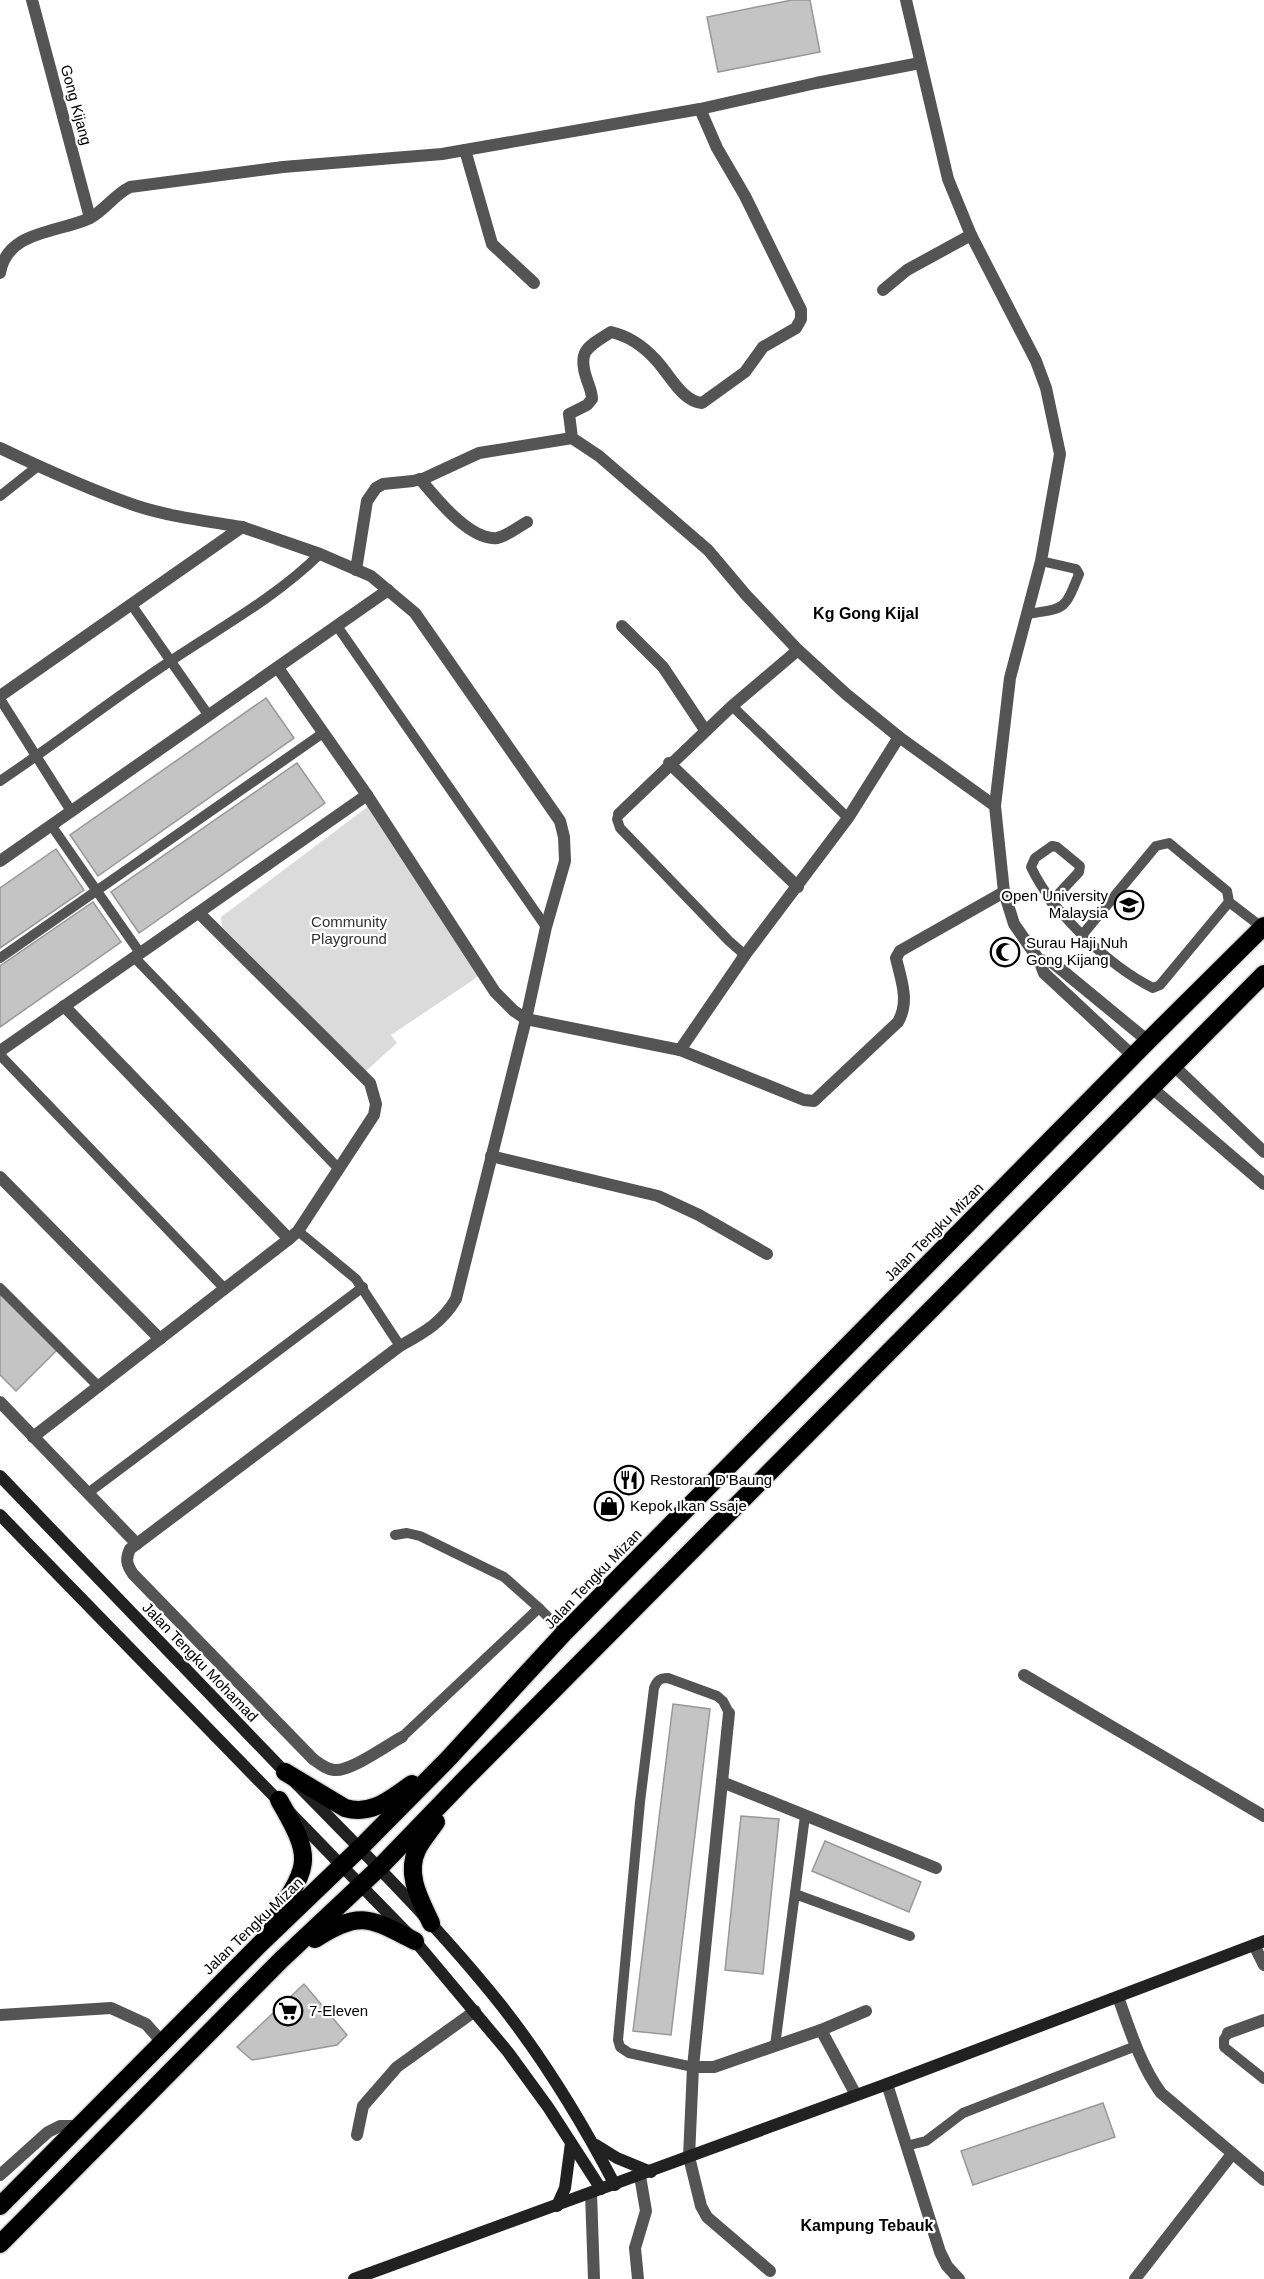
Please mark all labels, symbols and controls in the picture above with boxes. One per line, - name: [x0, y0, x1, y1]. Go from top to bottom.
- street label: Gong Kijang: [58, 63, 95, 147]
- district label: Kg Gong Kijal: [813, 605, 919, 622]
- place label: Open University Malaysia: [1001, 887, 1109, 921]
- school or university icon: Open University Malaysia: [1113, 889, 1145, 921]
- park label: Community Playground: [311, 913, 387, 947]
- place label: Surau Haji Nuh Gong Kijang: [1026, 934, 1128, 968]
- mosque icon: Surau Haji Nuh Gong Kijang: [989, 936, 1021, 968]
- street label: Jalan Tengku Mizan: [881, 1179, 986, 1284]
- restaurant icon: Restoran D'Baung: [613, 1464, 645, 1496]
- place label: Restoran D'Baung: [650, 1471, 772, 1488]
- shop icon: Kepok Ikan Ssaje: [593, 1490, 625, 1522]
- place label: Kepok Ikan Ssaje: [630, 1497, 747, 1514]
- street label: Jalan Tengku Mizan: [541, 1525, 645, 1632]
- street label: Jalan Tengku Mohamad: [139, 1599, 262, 1725]
- street label: Jalan Tengku Mizan: [199, 1874, 306, 1978]
- supermarket icon: 7-Eleven: [272, 1995, 304, 2027]
- place label: 7-Eleven: [309, 2002, 368, 2019]
- district label: Kampung Tebauk: [800, 2217, 934, 2234]

